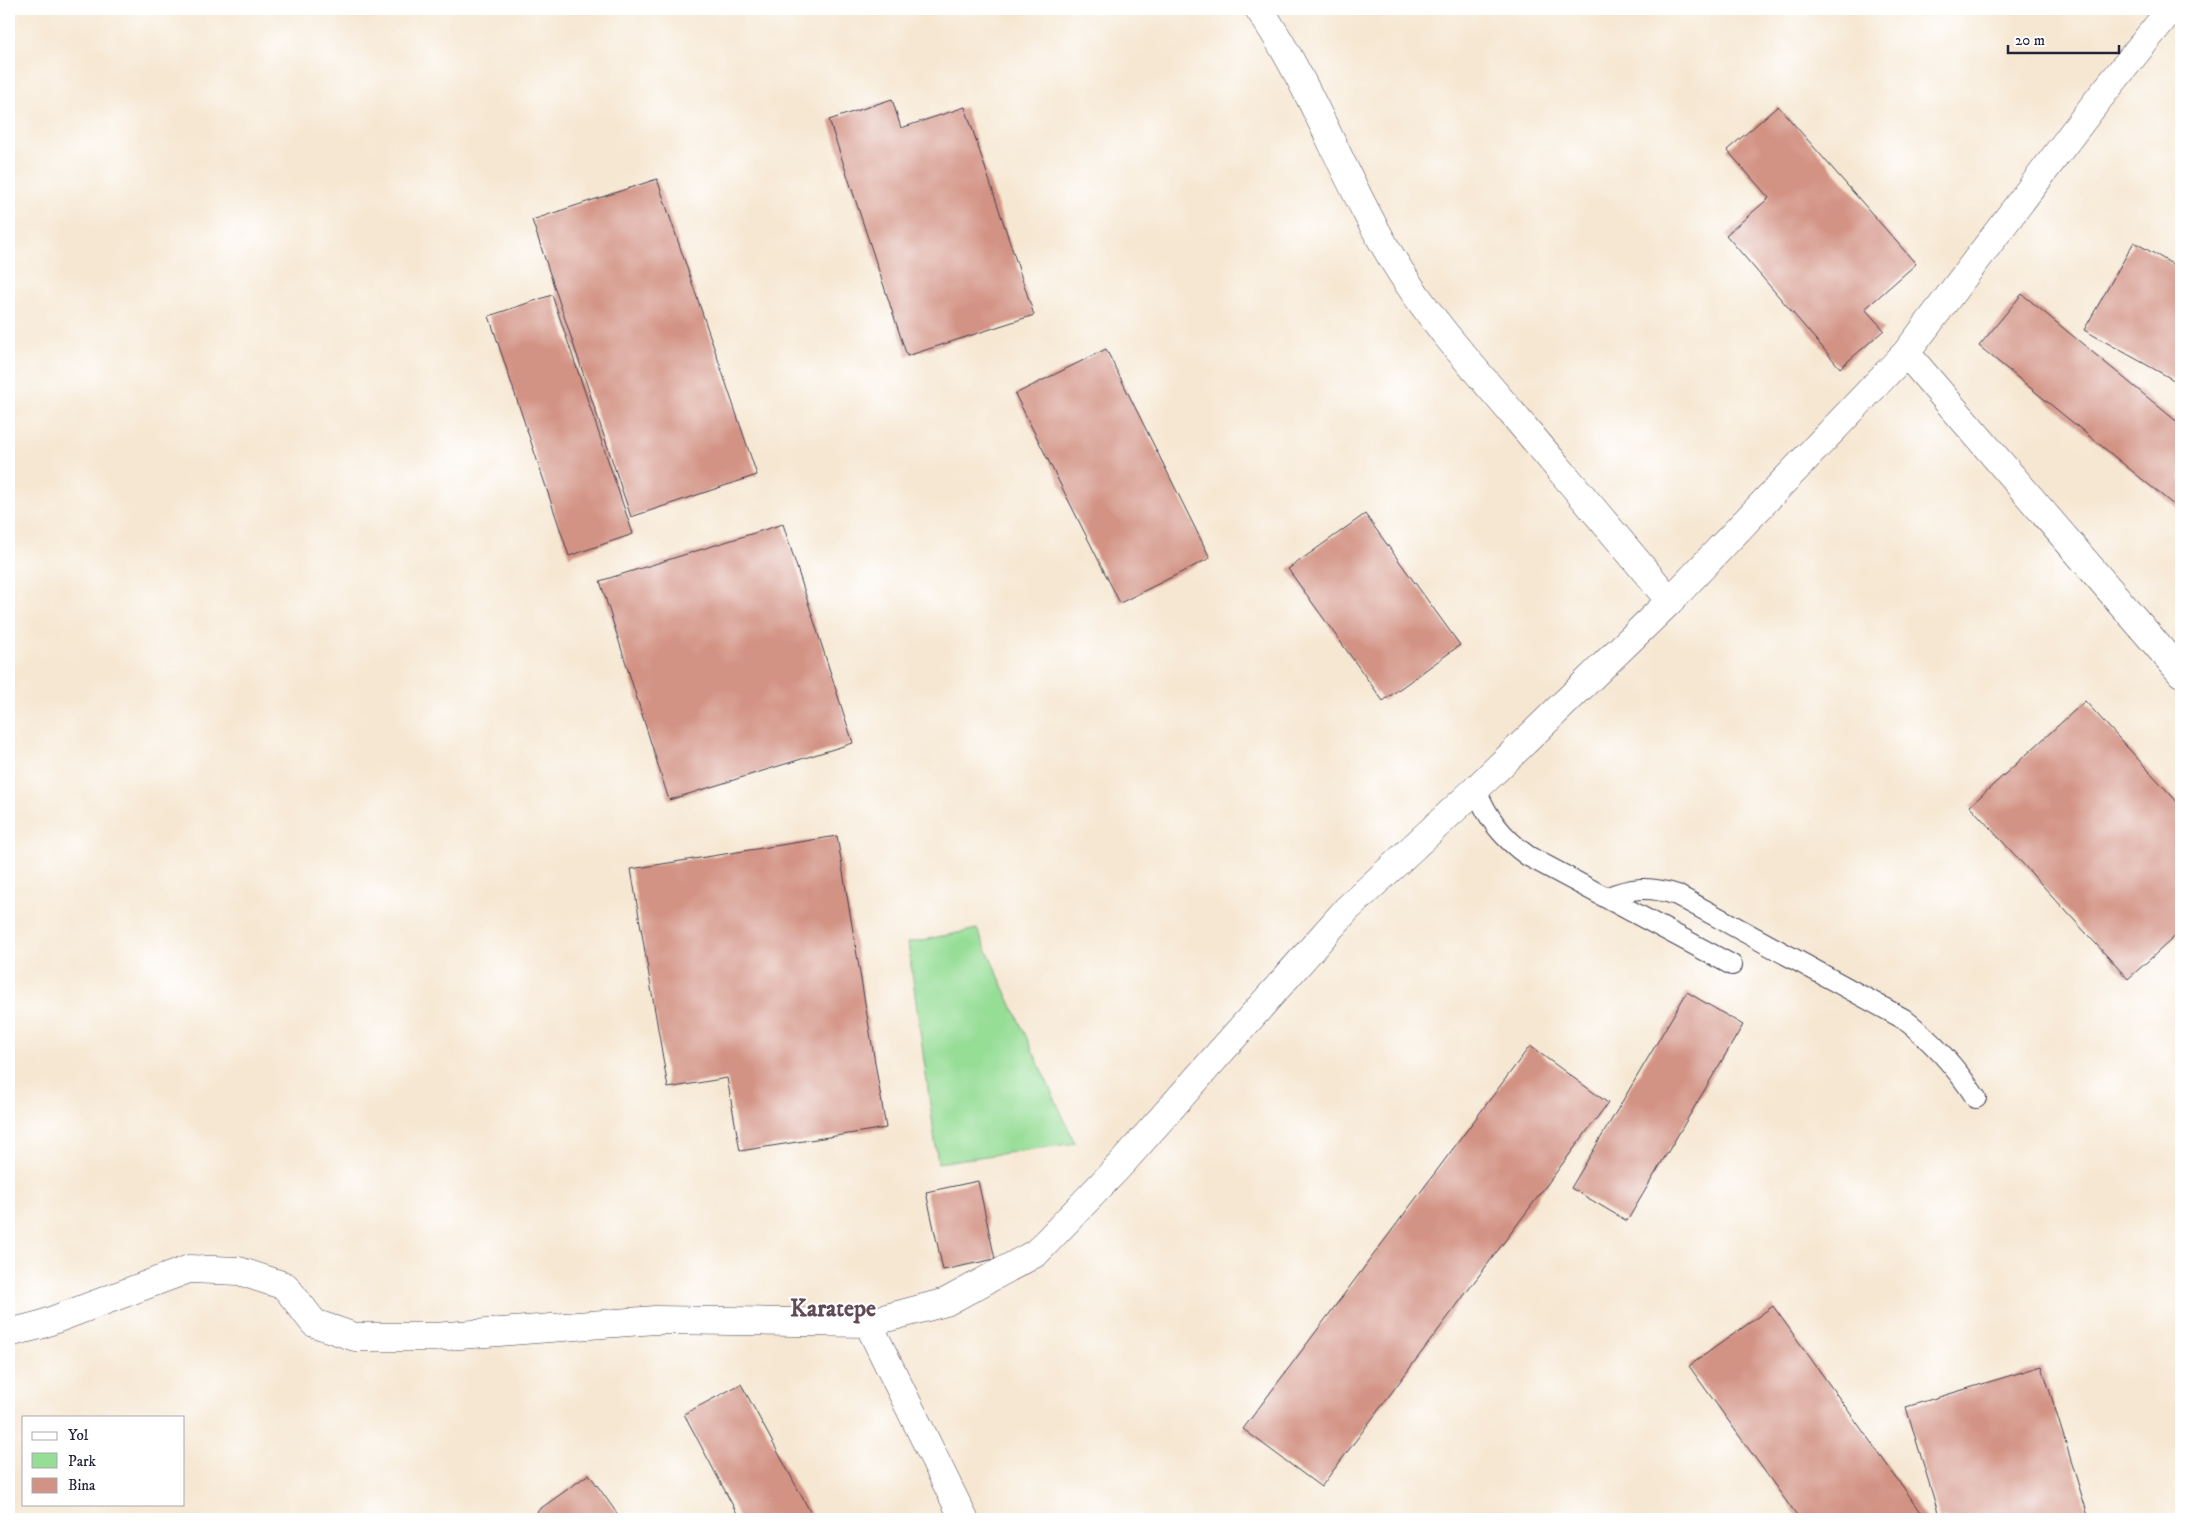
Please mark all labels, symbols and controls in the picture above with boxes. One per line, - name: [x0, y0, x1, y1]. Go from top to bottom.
- scale bar: [2008, 22, 2119, 54]
- text: 20 m: [2015, 31, 2045, 50]
- district label: Karatepe: [790, 1294, 876, 1324]
- legend: [22, 1416, 185, 1506]
- text: Yol: [68, 1426, 89, 1445]
- text: Park: [68, 1452, 97, 1471]
- text: Bina: [68, 1476, 96, 1495]

